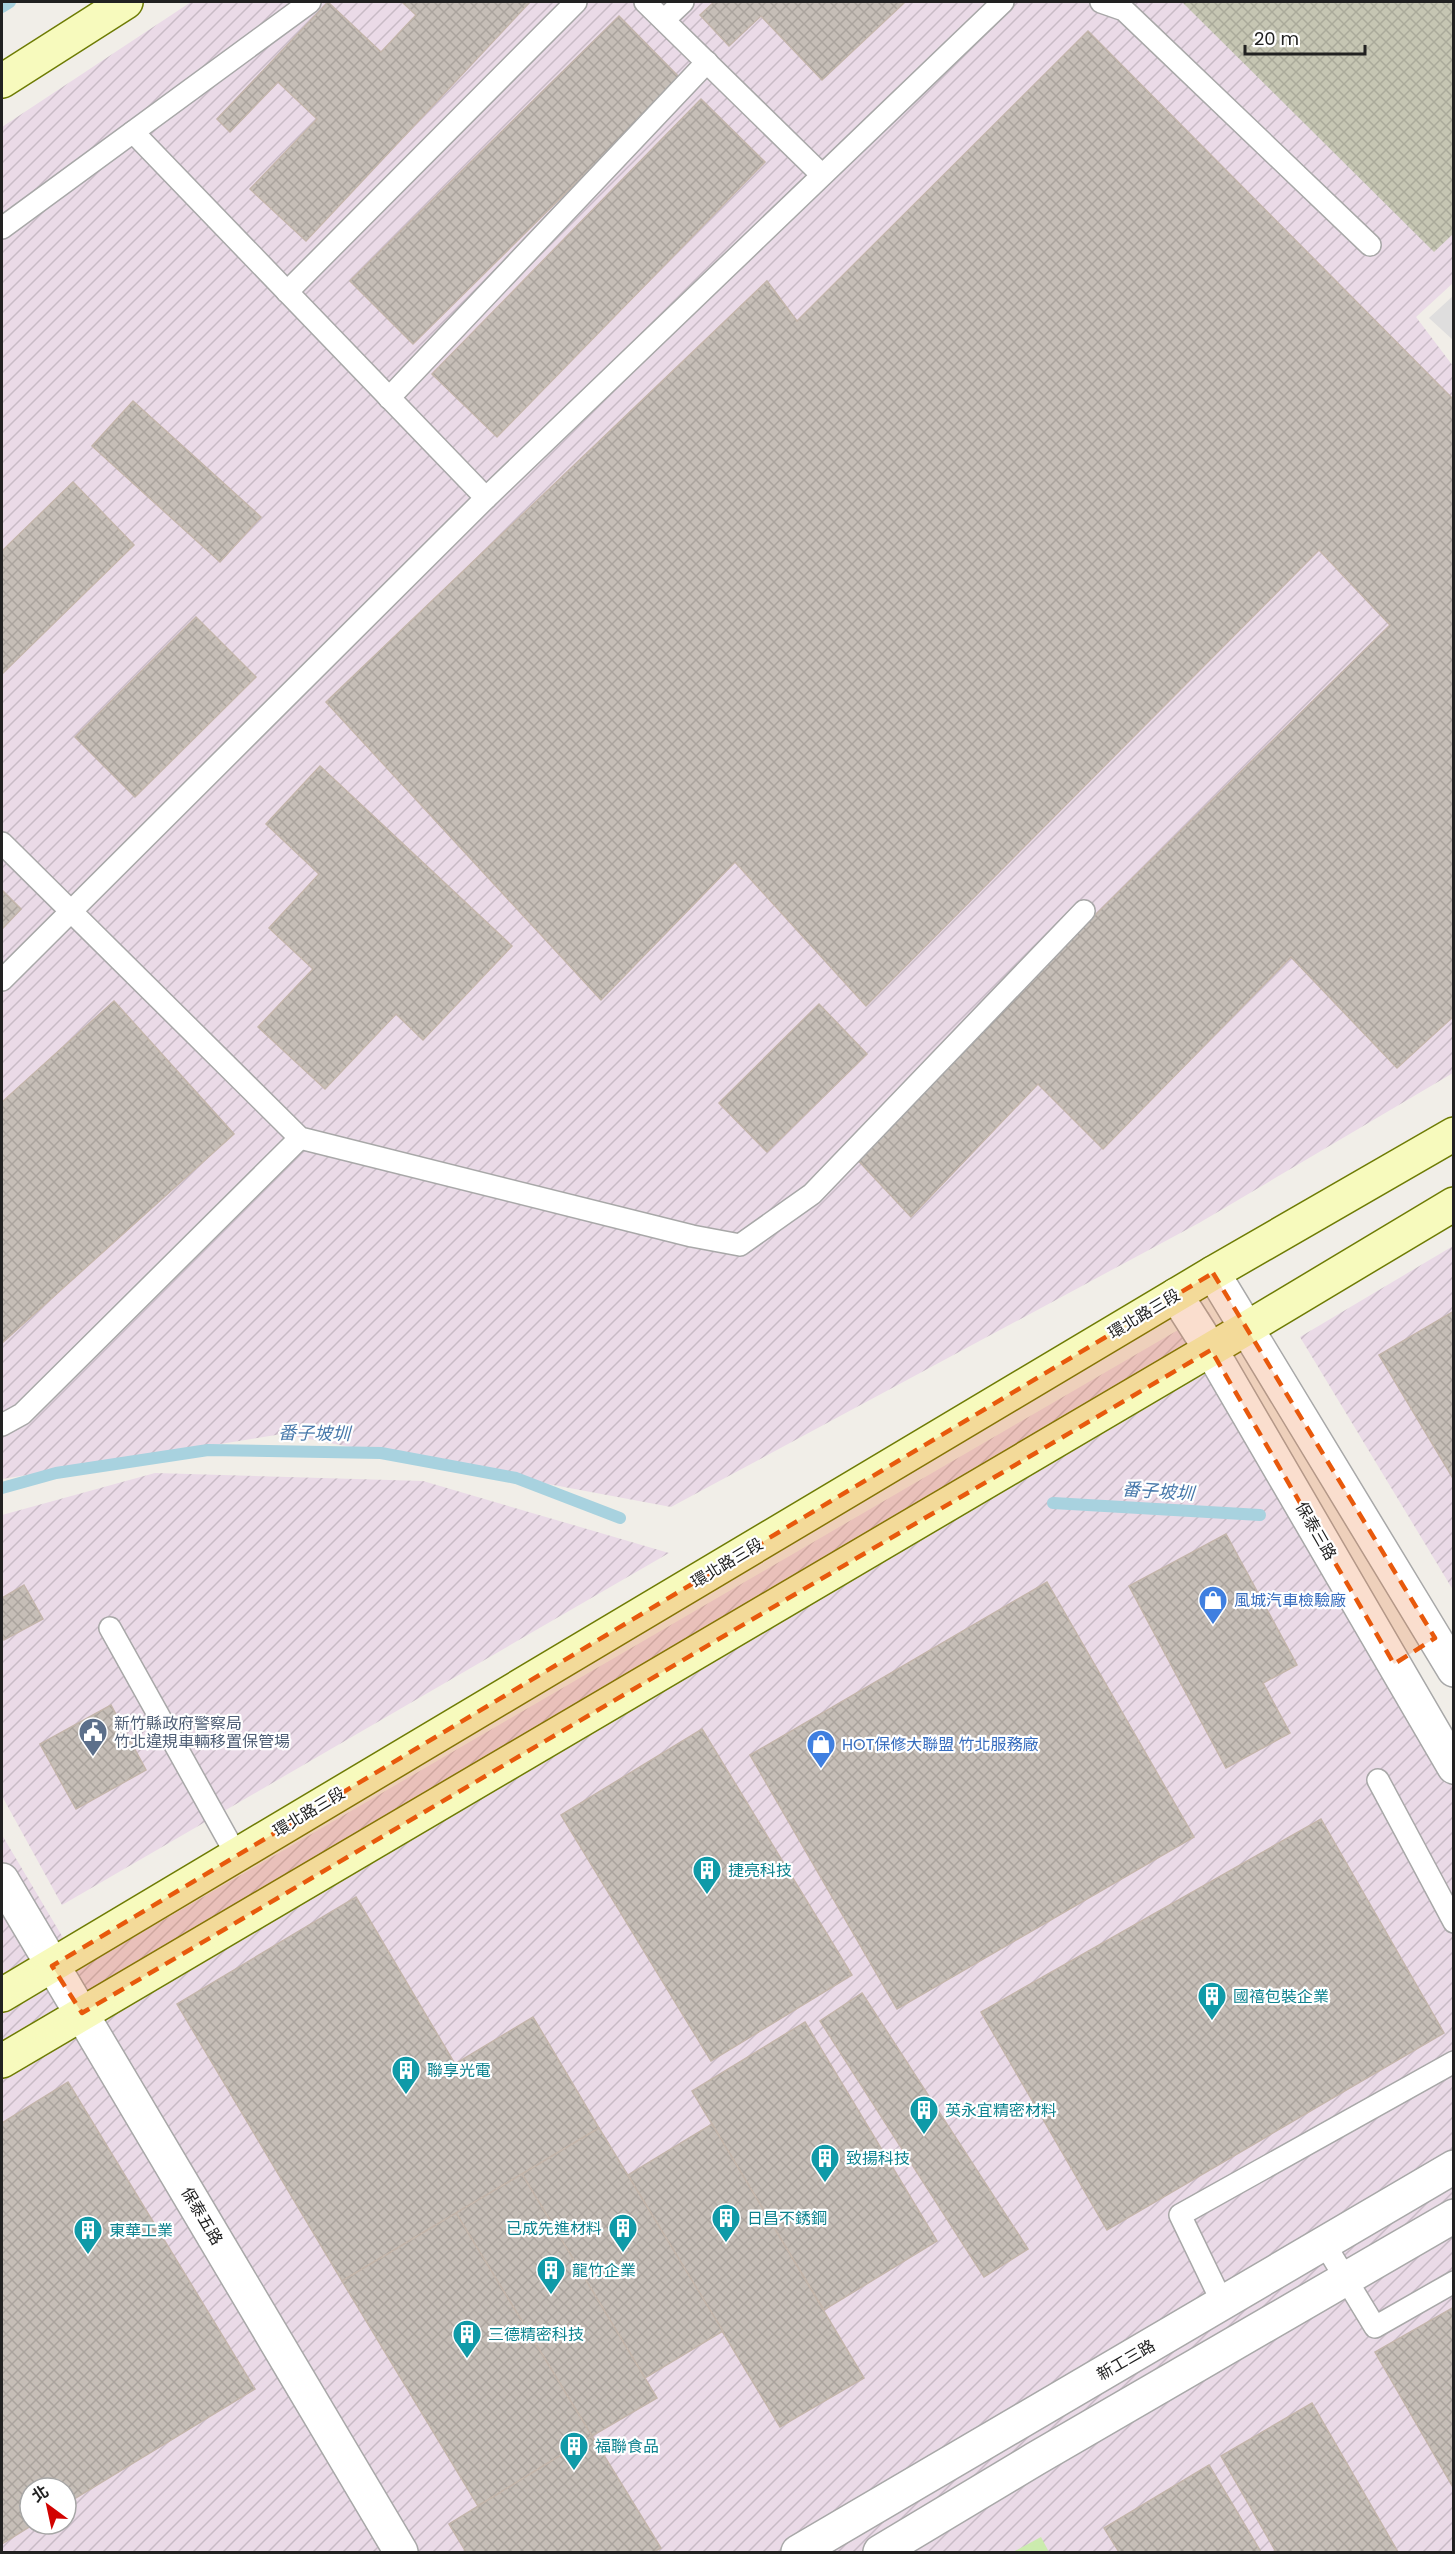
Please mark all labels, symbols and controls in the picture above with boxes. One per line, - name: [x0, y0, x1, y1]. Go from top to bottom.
- scale bar: [1245, 18, 1365, 56]
- text: 20 m: [1254, 26, 1299, 51]
- street label: 環北路三段: [1104, 1284, 1184, 1344]
- water label: 番子坡圳: [278, 1420, 353, 1446]
- water label: 番子坡圳: [1121, 1476, 1198, 1506]
- street label: 保泰三路: [1290, 1498, 1342, 1564]
- street label: 環北路三段: [687, 1533, 767, 1593]
- shop icon: 風城汽車檢驗廠: [1197, 1584, 1229, 1626]
- place label: 風城汽車檢驗廠: [1234, 1589, 1346, 1612]
- place label: 新竹縣政府警察局 竹北違規車輛移置保管場: [114, 1712, 290, 1753]
- public building icon: 新竹縣政府警察局 竹北違規車輛移置保管場: [77, 1716, 109, 1758]
- shop icon: HOT保修大聯盟 竹北服務廠: [805, 1728, 837, 1770]
- place label: HOT保修大聯盟 竹北服務廠: [842, 1733, 1039, 1756]
- street label: 環北路三段: [269, 1782, 349, 1842]
- building icon: 捷亮科技: [691, 1854, 723, 1896]
- place label: 捷亮科技: [728, 1859, 792, 1882]
- building icon: 國禧包裝企業: [1196, 1980, 1228, 2022]
- place label: 國禧包裝企業: [1233, 1985, 1329, 2008]
- building icon: 聯享光電: [390, 2054, 422, 2096]
- place label: 聯享光電: [427, 2059, 491, 2082]
- building icon: 英永宜精密材料: [908, 2094, 940, 2136]
- place label: 英永宜精密材料: [945, 2099, 1057, 2122]
- building icon: 致揚科技: [809, 2142, 841, 2184]
- place label: 致揚科技: [846, 2147, 910, 2170]
- street label: 保泰五路: [176, 2183, 228, 2249]
- building icon: 日昌不銹鋼: [710, 2202, 742, 2244]
- place label: 日昌不銹鋼: [747, 2207, 827, 2230]
- building icon: 已成先進材料: [607, 2212, 639, 2254]
- building icon: 東華工業: [72, 2214, 104, 2256]
- place label: 已成先進材料: [506, 2217, 602, 2240]
- place label: 東華工業: [109, 2219, 173, 2242]
- building icon: 龍竹企業: [535, 2254, 567, 2296]
- place label: 龍竹企業: [572, 2259, 636, 2282]
- building icon: 三德精密科技: [451, 2318, 483, 2360]
- place label: 三德精密科技: [488, 2323, 584, 2346]
- street label: 新工三路: [1093, 2334, 1159, 2386]
- building icon: 福聯食品: [558, 2430, 590, 2472]
- place label: 福聯食品: [595, 2435, 659, 2458]
- north arrow: [18, 2476, 78, 2536]
- text: 北: [27, 2480, 53, 2508]

